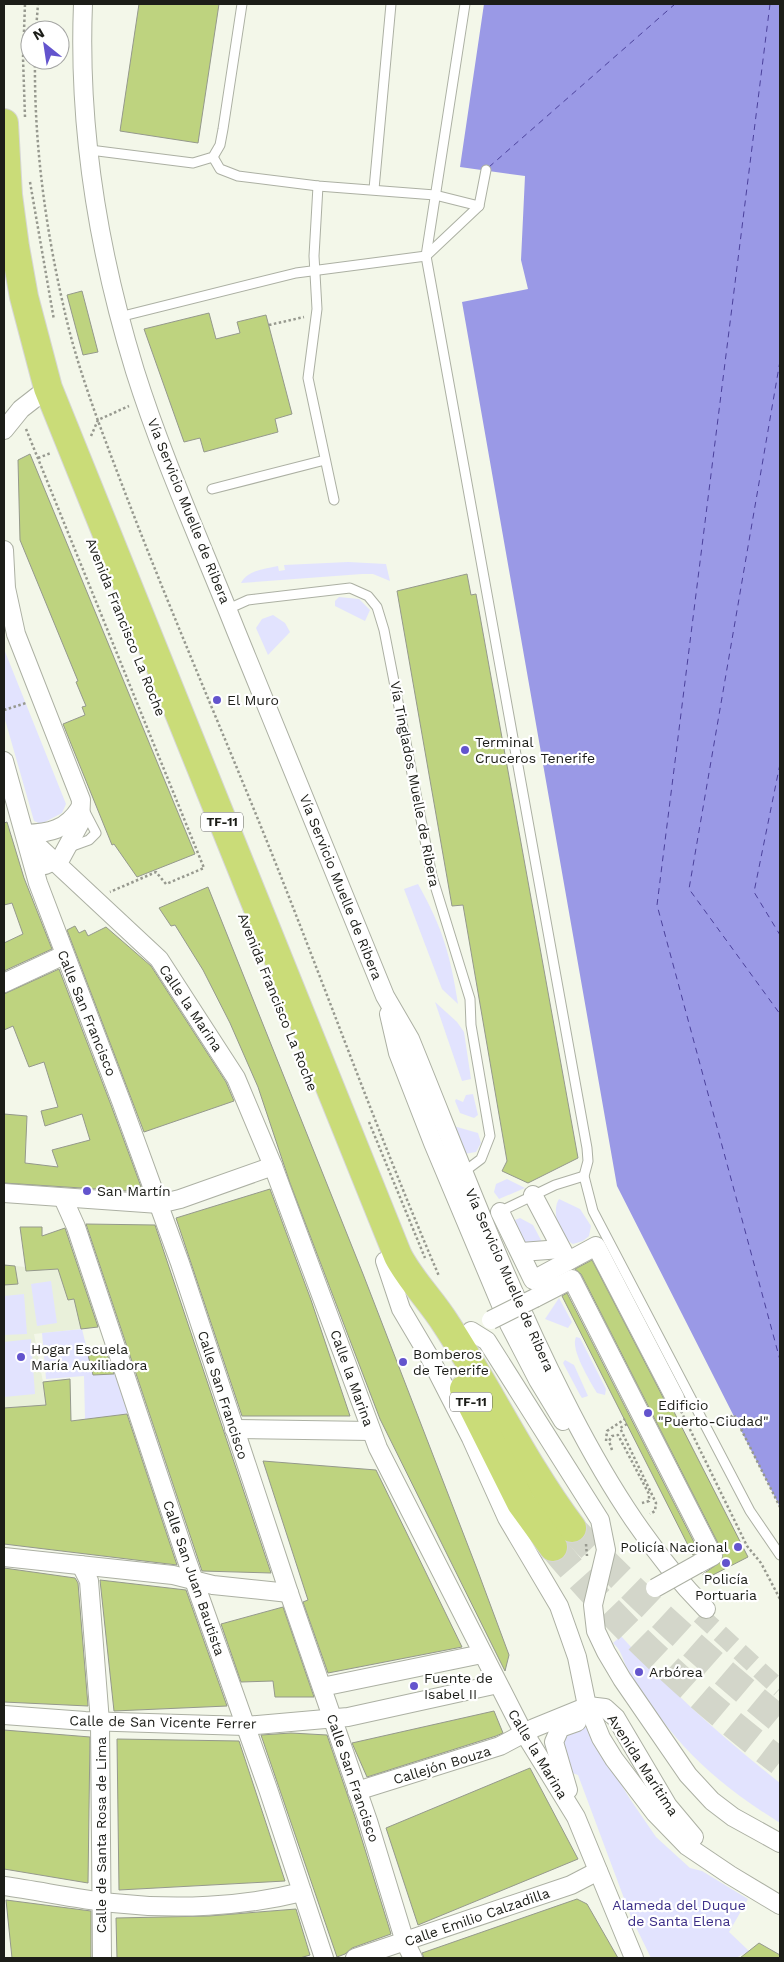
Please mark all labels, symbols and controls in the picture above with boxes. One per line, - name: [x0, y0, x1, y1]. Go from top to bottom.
- north arrow: [20, 20, 70, 70]
- text: N: [30, 24, 47, 43]
- street label: Vía Servicio Muelle de Ribera: [144, 416, 234, 606]
- street label: Avenida Francisco La Roche: [83, 536, 169, 718]
- street label: Vía Tinglados Muelle de Ribera: [387, 680, 443, 888]
- place label: El Muro: [227, 692, 279, 708]
- marker: El Muro: [211, 694, 223, 706]
- place label: Terminal Cruceros Tenerife: [475, 734, 595, 766]
- marker: Terminal Cruceros Tenerife: [459, 744, 471, 756]
- street label: Vía Servicio Muelle de Ribera: [296, 792, 386, 982]
- road number: TF-11: [201, 812, 243, 832]
- street label: Avenida Francisco La Roche: [235, 911, 321, 1093]
- street label: Calle San Francisco: [54, 948, 120, 1078]
- street label: Calle la Marina: [156, 961, 226, 1055]
- place label: San Martín: [97, 1183, 171, 1199]
- marker: San Martín: [81, 1185, 93, 1197]
- street label: Vía Servicio Muelle de Ribera: [462, 1186, 558, 1374]
- street label: Calle la Marina: [327, 1328, 377, 1428]
- street label: Calle San Francisco: [195, 1329, 251, 1461]
- place label: Hogar Escuela María Auxiliadora: [31, 1341, 148, 1373]
- place label: Bomberos de Tenerife: [413, 1346, 489, 1378]
- marker: Hogar Escuela María Auxiliadora: [15, 1351, 27, 1363]
- marker: Bomberos de Tenerife: [397, 1356, 409, 1368]
- road number: TF-11: [450, 1392, 492, 1411]
- place label: Edificio "Puerto-Ciudad": [658, 1397, 769, 1429]
- marker: Edificio "Puerto-Ciudad": [642, 1407, 654, 1419]
- street label: Calle San Juan Bautista: [160, 1498, 228, 1658]
- place label: Policía Nacional: [620, 1539, 729, 1555]
- marker: Policía Nacional: [732, 1541, 744, 1553]
- marker: Policía Portuaria: [720, 1557, 732, 1569]
- place label: Policía Portuaria: [695, 1571, 757, 1603]
- place label: Arbórea: [649, 1664, 703, 1680]
- marker: Arbórea: [633, 1666, 645, 1678]
- place label: Fuente de Isabel II: [424, 1670, 493, 1702]
- marker: Fuente de Isabel II: [408, 1680, 420, 1692]
- street label: Calle la Marina: [505, 1706, 571, 1802]
- street label: Avenida Marítima: [604, 1711, 682, 1819]
- street label: Calle de San Vicente Ferrer: [69, 1712, 257, 1732]
- street label: Calle San Francisco: [324, 1712, 382, 1844]
- street label: Calle de Santa Rosa de Lima: [93, 1737, 109, 1933]
- street label: Callejón Bouza: [391, 1743, 493, 1787]
- street label: Calle Emilio Calzadilla: [402, 1885, 552, 1949]
- park label: Alameda del Duque de Santa Elena: [612, 1897, 746, 1929]

